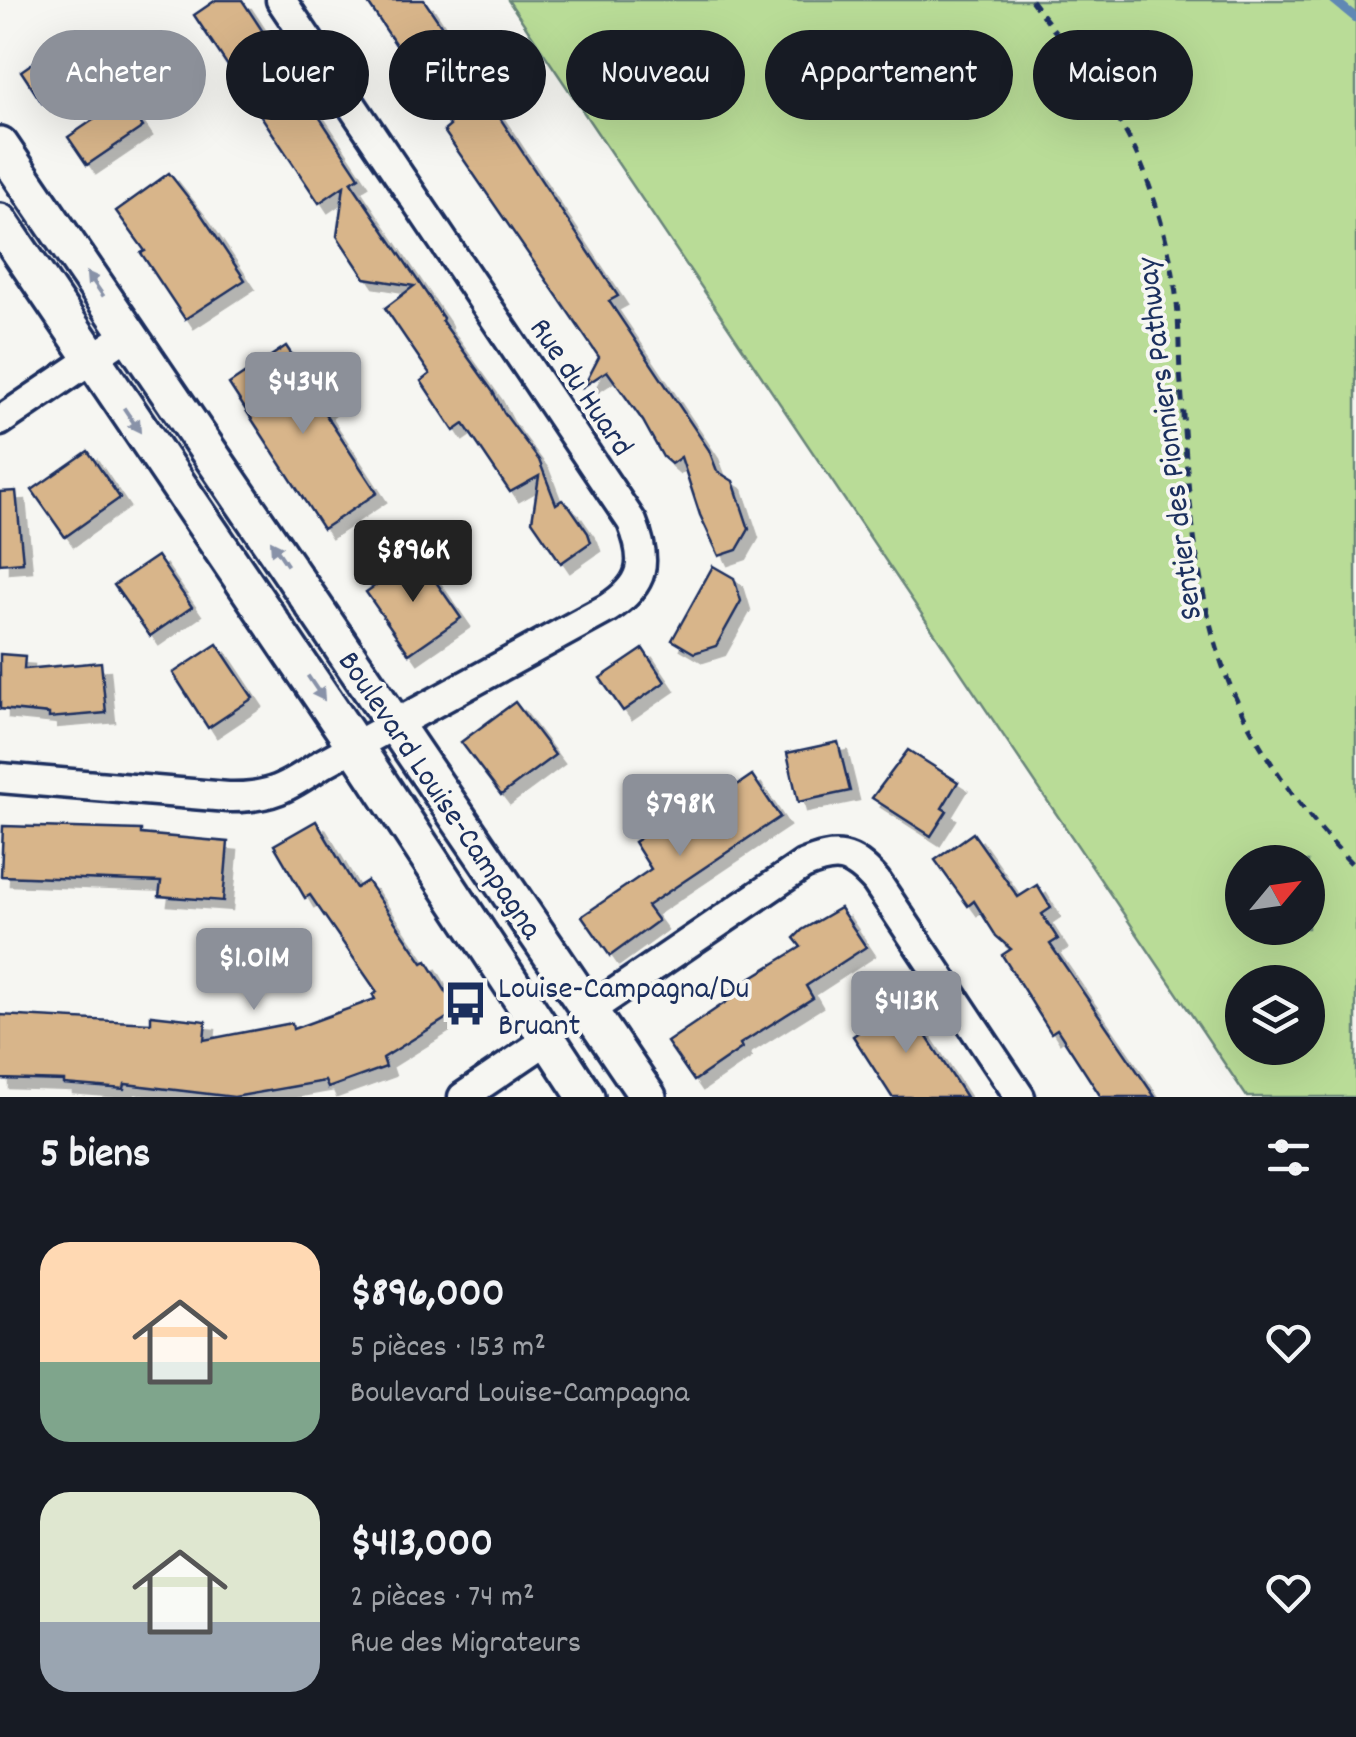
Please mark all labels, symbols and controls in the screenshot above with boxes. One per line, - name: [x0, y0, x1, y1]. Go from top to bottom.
- chip: Acheter: [30, 30, 206, 120]
- chip: Louer: [226, 30, 369, 120]
- chip: Filtres: [389, 30, 546, 120]
- chip: Nouveau: [566, 30, 745, 120]
- chip: Appartement: [765, 30, 1013, 120]
- chip: Maison: [1033, 30, 1193, 120]
- street label: Sentier des Pionniers Pathway: [1127, 253, 1217, 622]
- one-way arrow: [86, 271, 106, 298]
- street label: Rue du Huard: [515, 310, 642, 468]
- pin: $434K: [233, 352, 373, 437]
- text: $434K: [267, 361, 339, 407]
- one-way arrow: [122, 406, 141, 433]
- pin: $896K: [343, 520, 483, 605]
- text: $896K: [376, 529, 450, 575]
- one-way arrow: [270, 539, 289, 566]
- street label: Boulevard Louise-Campagna: [324, 643, 552, 951]
- one-way arrow: [305, 674, 325, 701]
- pin: $798K: [610, 774, 750, 859]
- text: $798K: [645, 783, 715, 829]
- north arrow: [1225, 845, 1325, 945]
- map controls: [1225, 845, 1325, 1065]
- pin: $1.01M: [173, 928, 335, 1013]
- text: $1.01M: [218, 937, 290, 983]
- button: layers: [1225, 965, 1325, 1065]
- place label: Louise-Campagna/Du Bruant: [498, 968, 749, 1051]
- pin: $413K: [836, 971, 976, 1056]
- bus stop icon: Louise-Campagna/Du Bruant: [441, 980, 489, 1028]
- text: $413K: [873, 980, 939, 1026]
- text: 5 biens: [40, 1127, 151, 1187]
- icon: filters: [1261, 1130, 1316, 1185]
- text: $896,000: [350, 1266, 505, 1326]
- icon: home: [120, 1282, 240, 1402]
- icon: heart: [1261, 1315, 1316, 1370]
- text: 5 pièces · 153 m²: [350, 1326, 546, 1372]
- text: Boulevard Louise-Campagna: [350, 1372, 689, 1418]
- text: $413,000: [350, 1516, 493, 1576]
- icon: home: [120, 1532, 240, 1652]
- icon: heart: [1261, 1565, 1316, 1620]
- text: 2 pièces · 74 m²: [350, 1576, 535, 1622]
- text: Rue des Migrateurs: [350, 1622, 581, 1668]

